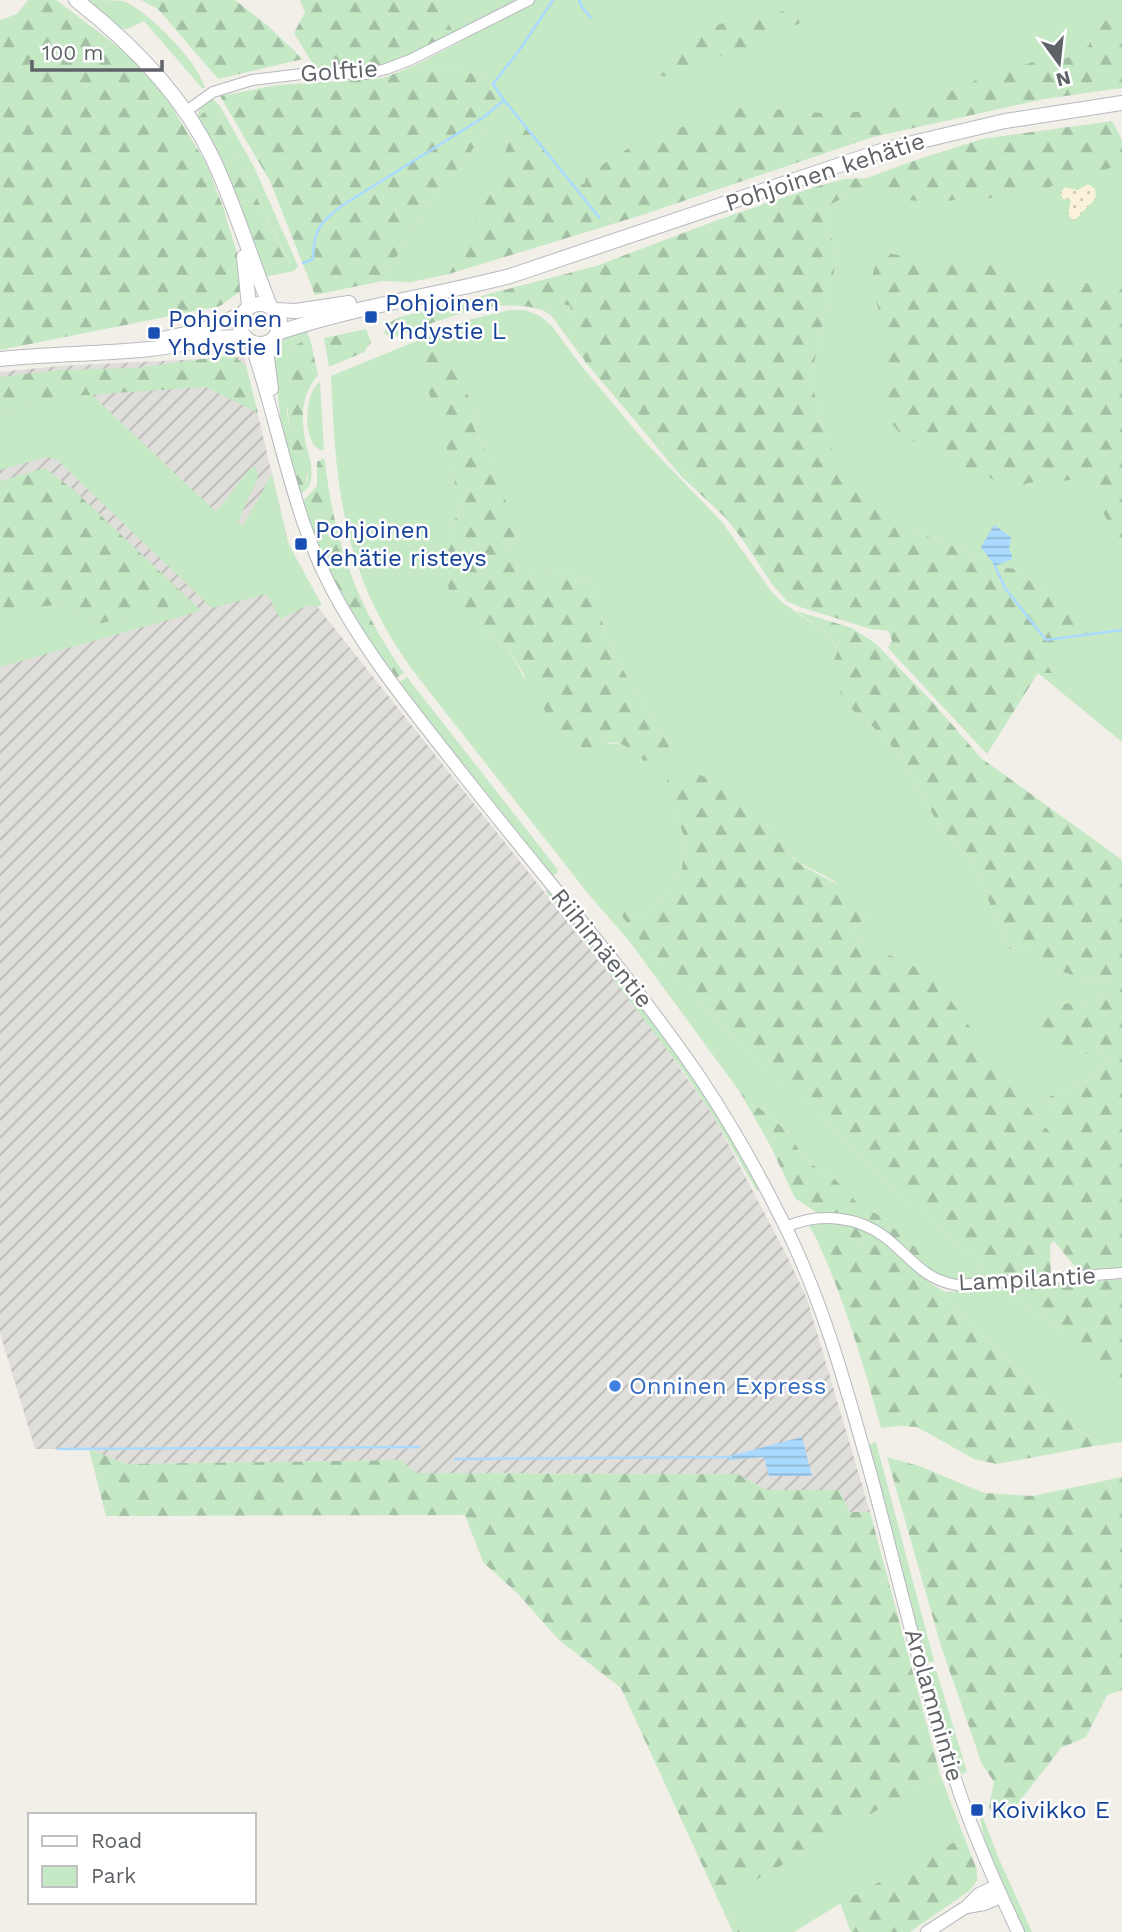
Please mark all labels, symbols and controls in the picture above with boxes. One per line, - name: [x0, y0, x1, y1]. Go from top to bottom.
- scale bar: [32, 28, 161, 72]
- north arrow: [1024, 28, 1094, 98]
- text: 100 m: [42, 40, 104, 65]
- street label: Golftie: [299, 54, 379, 88]
- text: N: [1053, 66, 1073, 92]
- street label: Pohjoinen kehätie: [722, 127, 928, 217]
- place label: Pohjoinen Yhdystie L: [385, 289, 506, 345]
- place label: Pohjoinen Yhdystie I: [168, 305, 282, 361]
- marker: Pohjoinen Yhdystie L: [363, 309, 379, 325]
- marker: Pohjoinen Yhdystie I: [146, 325, 162, 341]
- place label: Pohjoinen Kehätie risteys: [315, 516, 487, 572]
- marker: Pohjoinen Kehätie risteys: [293, 536, 309, 552]
- street label: Riihimäentie: [545, 883, 659, 1013]
- street label: Lampilantie: [957, 1261, 1097, 1297]
- place label: Onninen Express: [629, 1372, 826, 1400]
- marker: Onninen Express: [607, 1378, 623, 1394]
- street label: Arolammintie: [899, 1625, 969, 1785]
- place label: Koivikko E: [991, 1796, 1110, 1824]
- marker: Koivikko E: [969, 1802, 985, 1818]
- legend: [28, 1813, 256, 1904]
- text: Road: [91, 1828, 142, 1853]
- text: Park: [91, 1863, 136, 1888]

